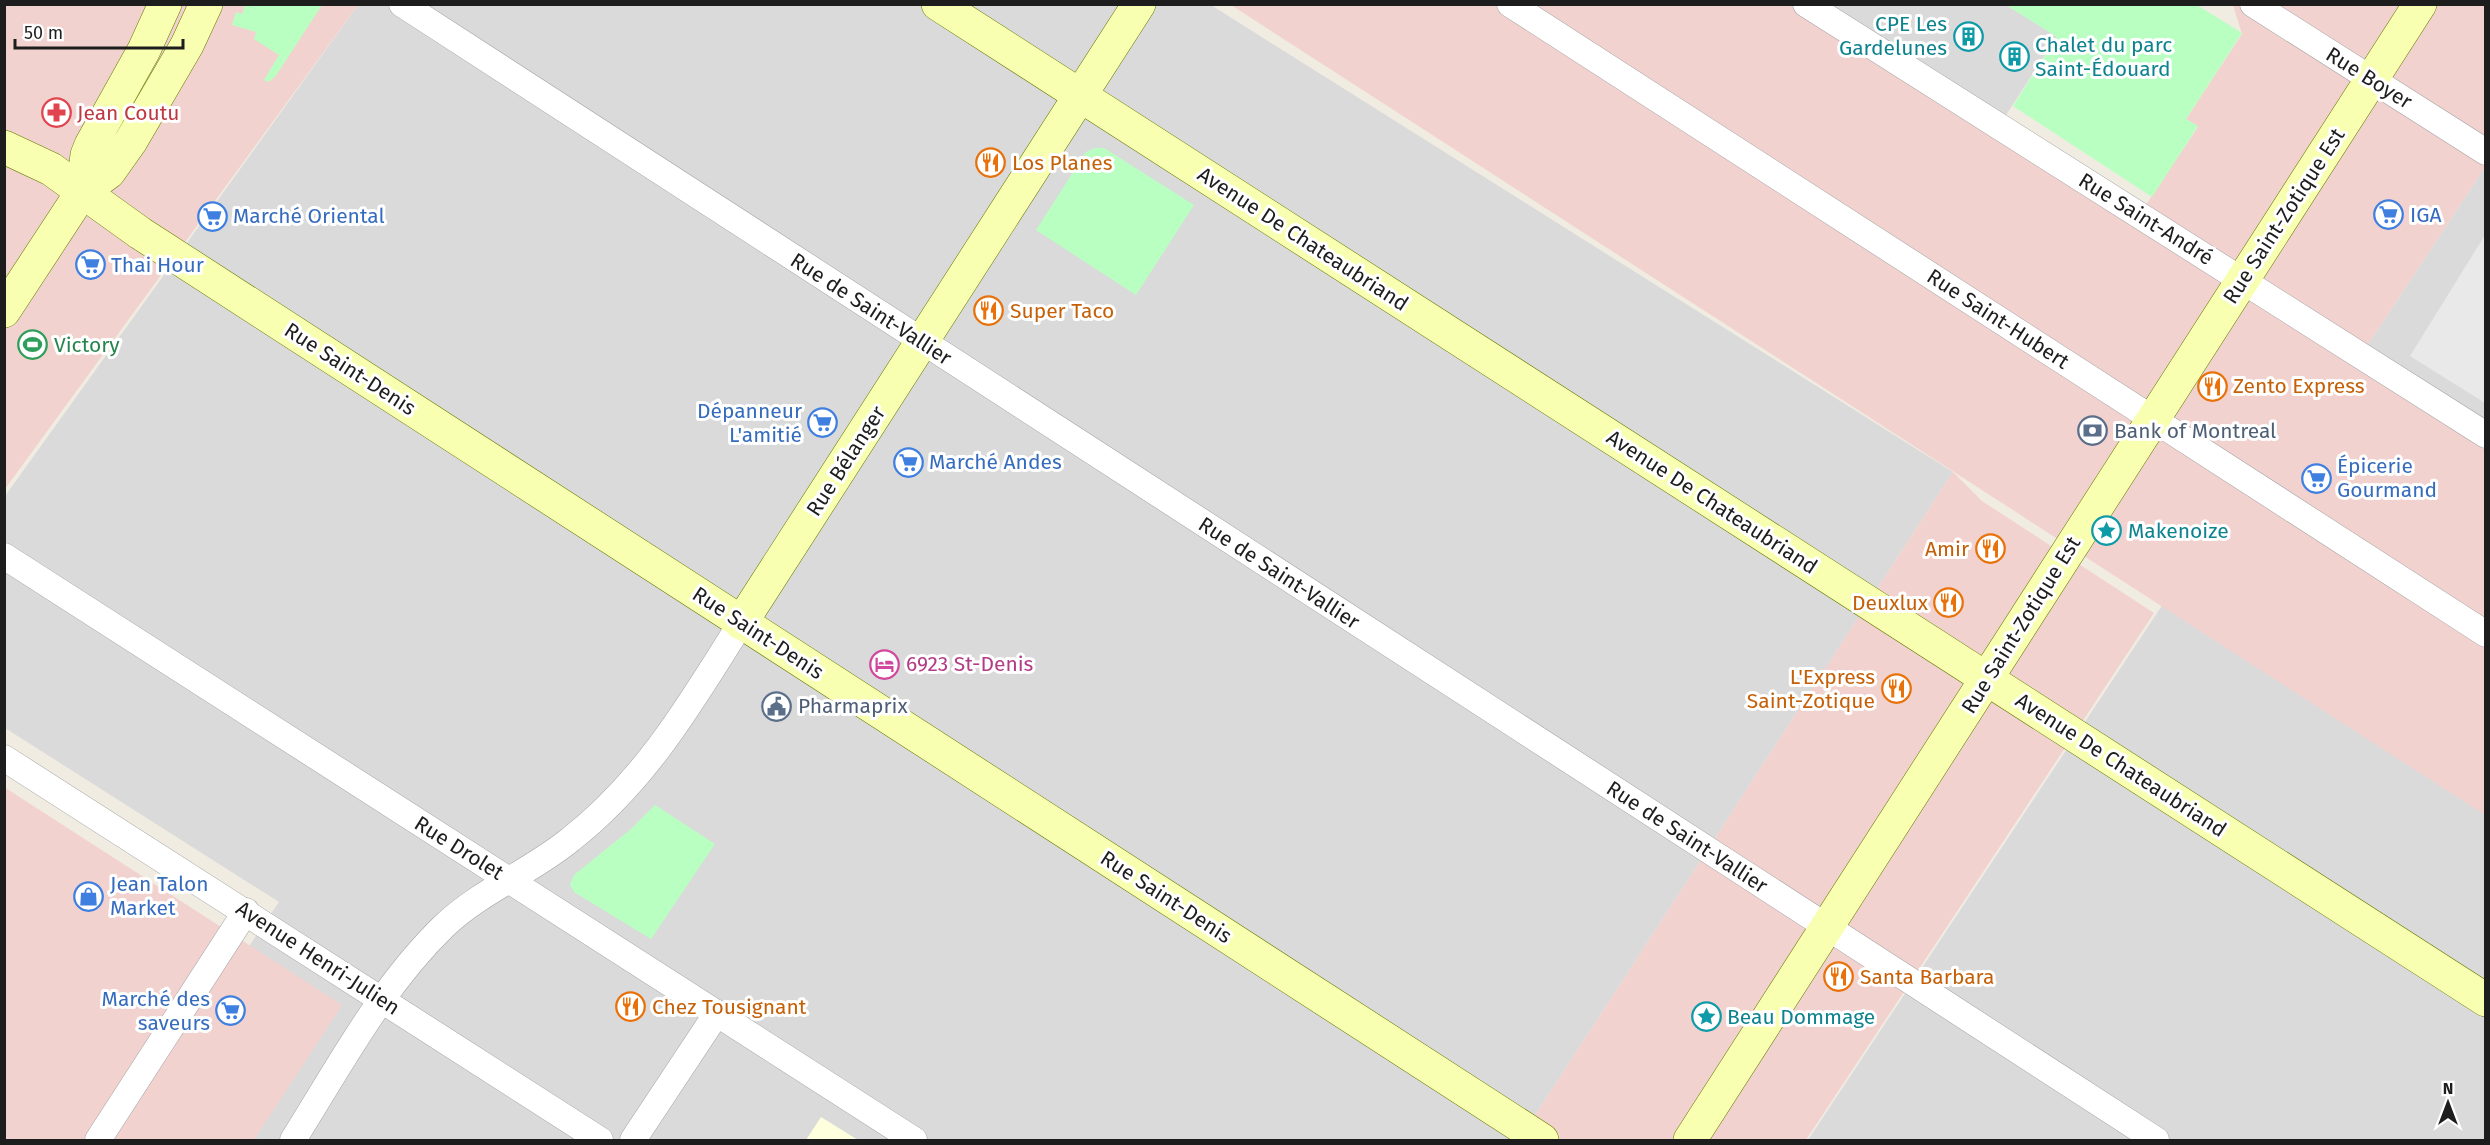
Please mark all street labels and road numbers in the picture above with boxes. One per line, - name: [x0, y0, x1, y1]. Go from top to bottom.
- street label: Rue Boyer: [2321, 41, 2417, 115]
- street label: Rue Saint-Zotique Est: [2217, 123, 2351, 309]
- street label: Avenue De Chateaubriand: [1193, 161, 1413, 317]
- street label: Rue Saint-André: [2074, 167, 2218, 271]
- street label: Rue de Saint-Vallier: [785, 247, 957, 371]
- street label: Rue Saint-Hubert: [1922, 263, 2074, 375]
- street label: Rue Saint-Denis: [279, 317, 421, 421]
- street label: Rue Bélanger: [801, 401, 891, 521]
- street label: Avenue De Chateaubriand: [1602, 424, 1822, 580]
- street label: Rue de Saint-Vallier: [1193, 511, 1365, 635]
- street label: Rue Saint-Zotique Est: [1956, 531, 2086, 718]
- street label: Rue Saint-Denis: [687, 581, 829, 685]
- street label: Avenue De Chateaubriand: [2011, 687, 2231, 843]
- street label: Rue de Saint-Vallier: [1601, 775, 1773, 899]
- street label: Rue Drolet: [410, 810, 509, 886]
- street label: Rue Saint-Denis: [1095, 845, 1237, 949]
- street label: Avenue Henri-Julien: [231, 895, 405, 1021]

